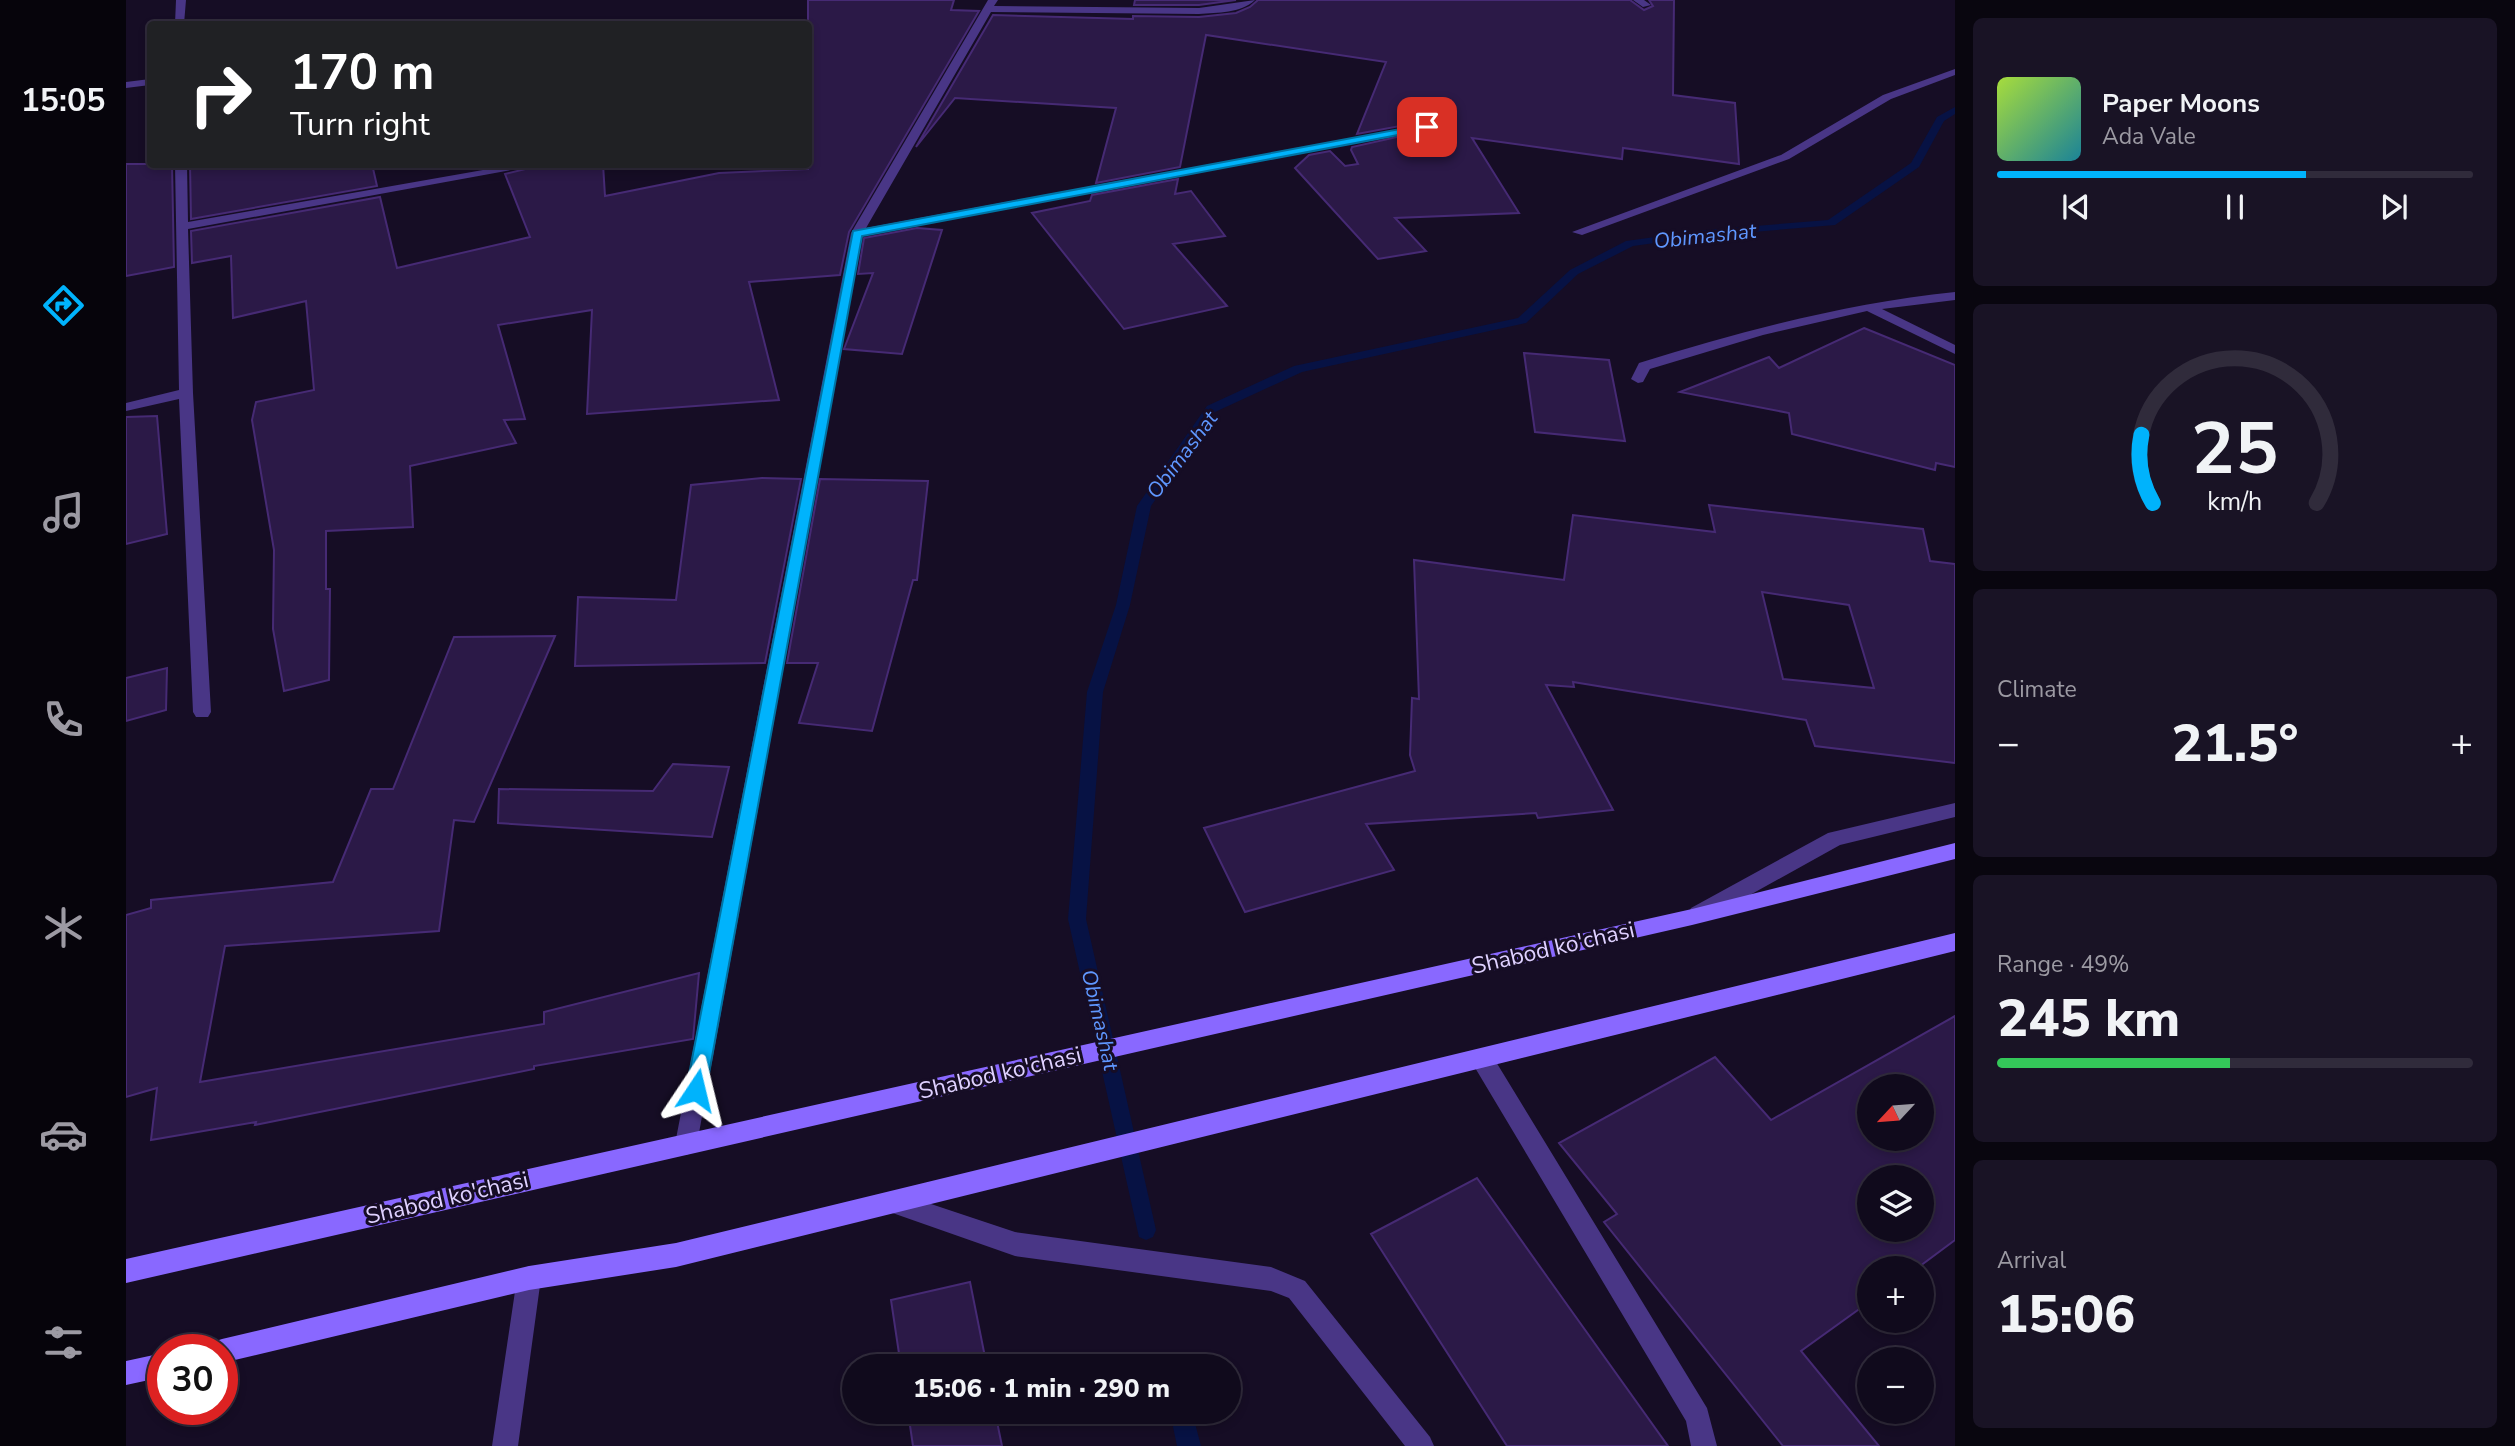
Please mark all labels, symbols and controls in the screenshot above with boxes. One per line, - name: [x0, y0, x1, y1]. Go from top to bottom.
- text: 170 m: [290, 39, 434, 106]
- icon: right: [175, 49, 266, 140]
- text: 15:05: [21, 79, 105, 122]
- text: Paper Moons: [2102, 86, 2260, 121]
- pin: [1397, 97, 1457, 157]
- text: Turn right: [290, 103, 430, 146]
- icon: arrive: [1408, 108, 1446, 146]
- text: Ada Vale: [2102, 121, 2196, 152]
- icon: previous: [2057, 188, 2095, 226]
- icon: pause: [2216, 188, 2254, 226]
- icon: next: [2375, 188, 2413, 226]
- water label: Obimashat: [1652, 217, 1758, 255]
- icon: directions: [39, 281, 88, 330]
- text: 25: [2191, 400, 2279, 500]
- water label: Obimashat: [1140, 405, 1225, 504]
- text: km/h: [2207, 485, 2263, 519]
- icon: music: [39, 488, 88, 537]
- text: Climate: [1997, 674, 2077, 705]
- icon: phone: [39, 695, 88, 744]
- text: 21.5°: [2171, 708, 2299, 779]
- text: −: [1997, 718, 2020, 769]
- text: +: [2450, 718, 2473, 769]
- icon: climate: [39, 903, 88, 952]
- street label: Shabod ko'chasi: [1468, 914, 1638, 982]
- text: Range · 49%: [1997, 949, 2129, 980]
- water label: Obimashat: [1075, 967, 1125, 1074]
- text: 245 km: [1997, 983, 2180, 1054]
- street label: Shabod ko'chasi: [915, 1039, 1085, 1107]
- position arrow: [659, 1053, 733, 1127]
- north arrow: [1857, 1074, 1934, 1152]
- map controls: [1857, 1074, 1934, 1424]
- icon: car: [39, 1110, 88, 1159]
- street label: Shabod ko'chasi: [362, 1164, 532, 1232]
- button: layers: [1857, 1165, 1934, 1242]
- text: Arrival: [1997, 1245, 2066, 1276]
- button: +: [1857, 1256, 1934, 1333]
- text: 15:06: [1997, 1279, 2135, 1350]
- icon: filters: [39, 1318, 88, 1367]
- speed limit sign: 30: [147, 1334, 238, 1425]
- button: −: [1857, 1347, 1934, 1424]
- text: 15:06 · 1 min · 290 m: [913, 1371, 1170, 1406]

